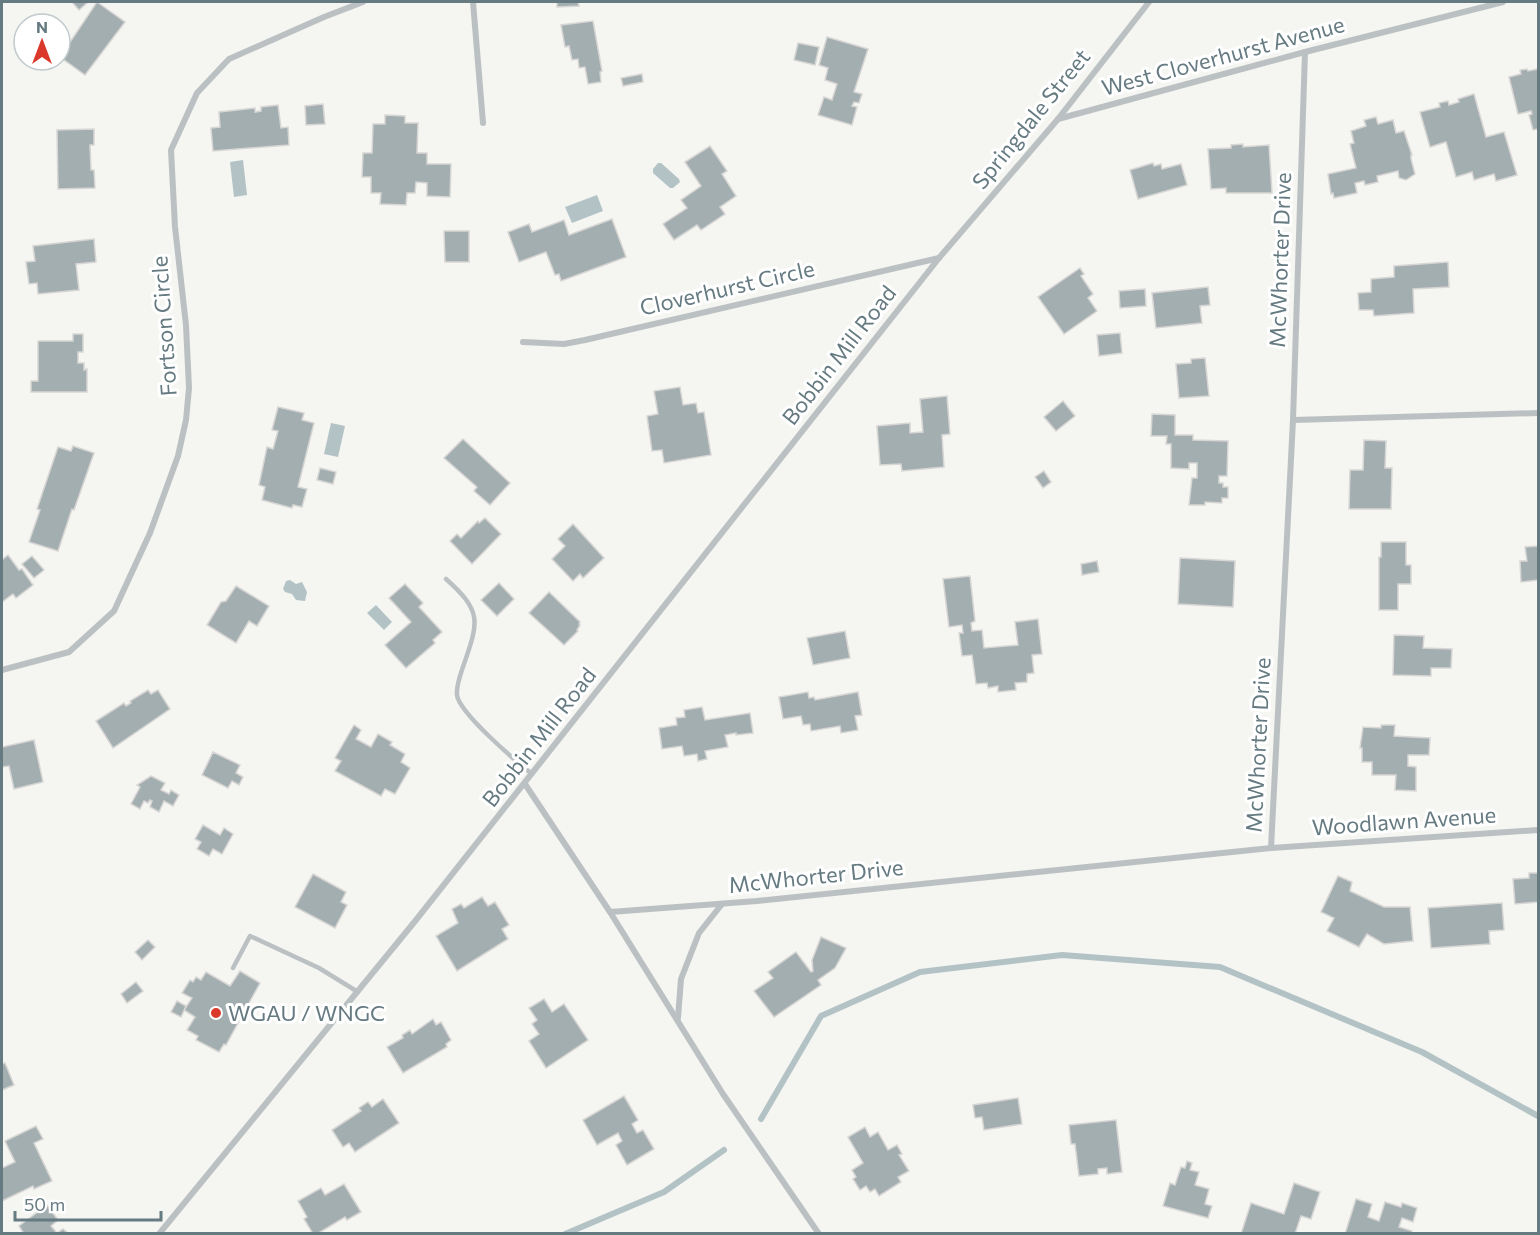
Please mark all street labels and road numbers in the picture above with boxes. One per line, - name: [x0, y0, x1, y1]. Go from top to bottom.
- street label: West Cloverhurst Avenue: [1099, 10, 1347, 101]
- street label: Springdale Street: [966, 43, 1095, 194]
- street label: McWhorter Drive: [1263, 172, 1296, 348]
- street label: Cloverhurst Circle: [637, 254, 817, 321]
- street label: Fortson Circle: [145, 255, 182, 397]
- street label: Bobbin Mill Road: [776, 280, 901, 430]
- street label: McWhorter Drive: [1239, 657, 1276, 833]
- street label: Bobbin Mill Road: [476, 662, 601, 812]
- street label: Woodlawn Avenue: [1311, 801, 1497, 840]
- street label: McWhorter Drive: [727, 853, 905, 898]

